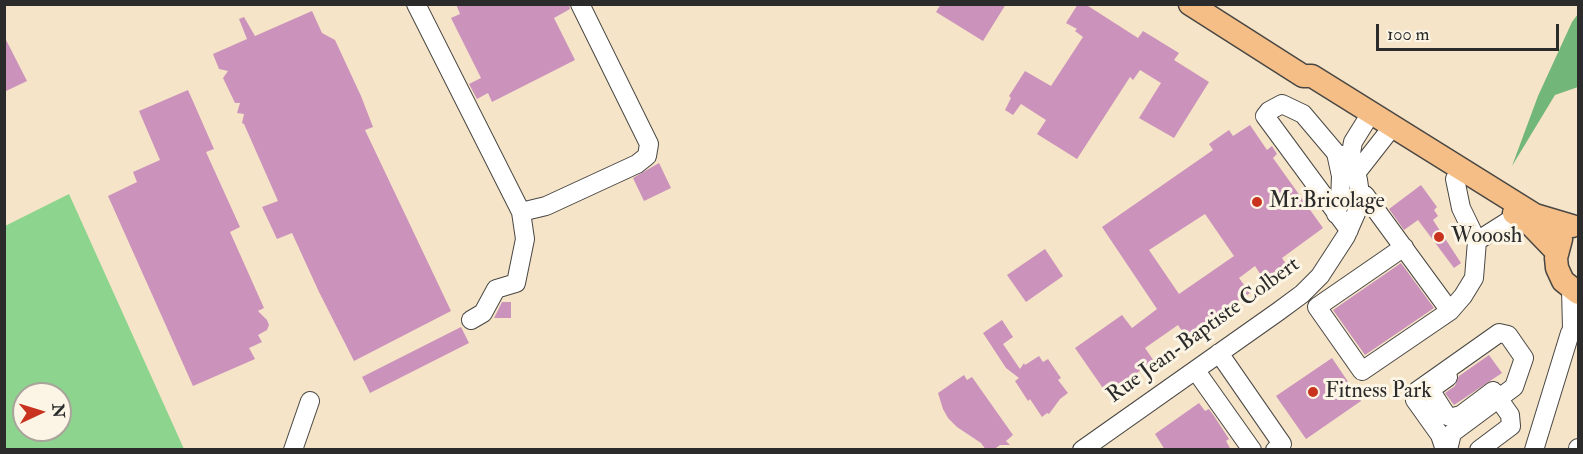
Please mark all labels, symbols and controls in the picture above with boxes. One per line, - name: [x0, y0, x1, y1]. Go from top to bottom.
- scale bar: [1379, 12, 1562, 50]
- text: 100 m: [1387, 23, 1430, 46]
- place label: Mr.Bricolage: [1269, 189, 1385, 215]
- marker: Mr.Bricolage: [1250, 195, 1264, 209]
- place label: Wooosh: [1451, 224, 1522, 250]
- marker: Wooosh: [1432, 230, 1446, 244]
- street label: Rue Jean-Baptiste Colbert: [1103, 252, 1305, 410]
- place label: Fitness Park: [1325, 379, 1432, 405]
- north arrow: [12, 382, 72, 442]
- marker: Fitness Park: [1306, 385, 1320, 399]
- text: N: [47, 403, 68, 419]

